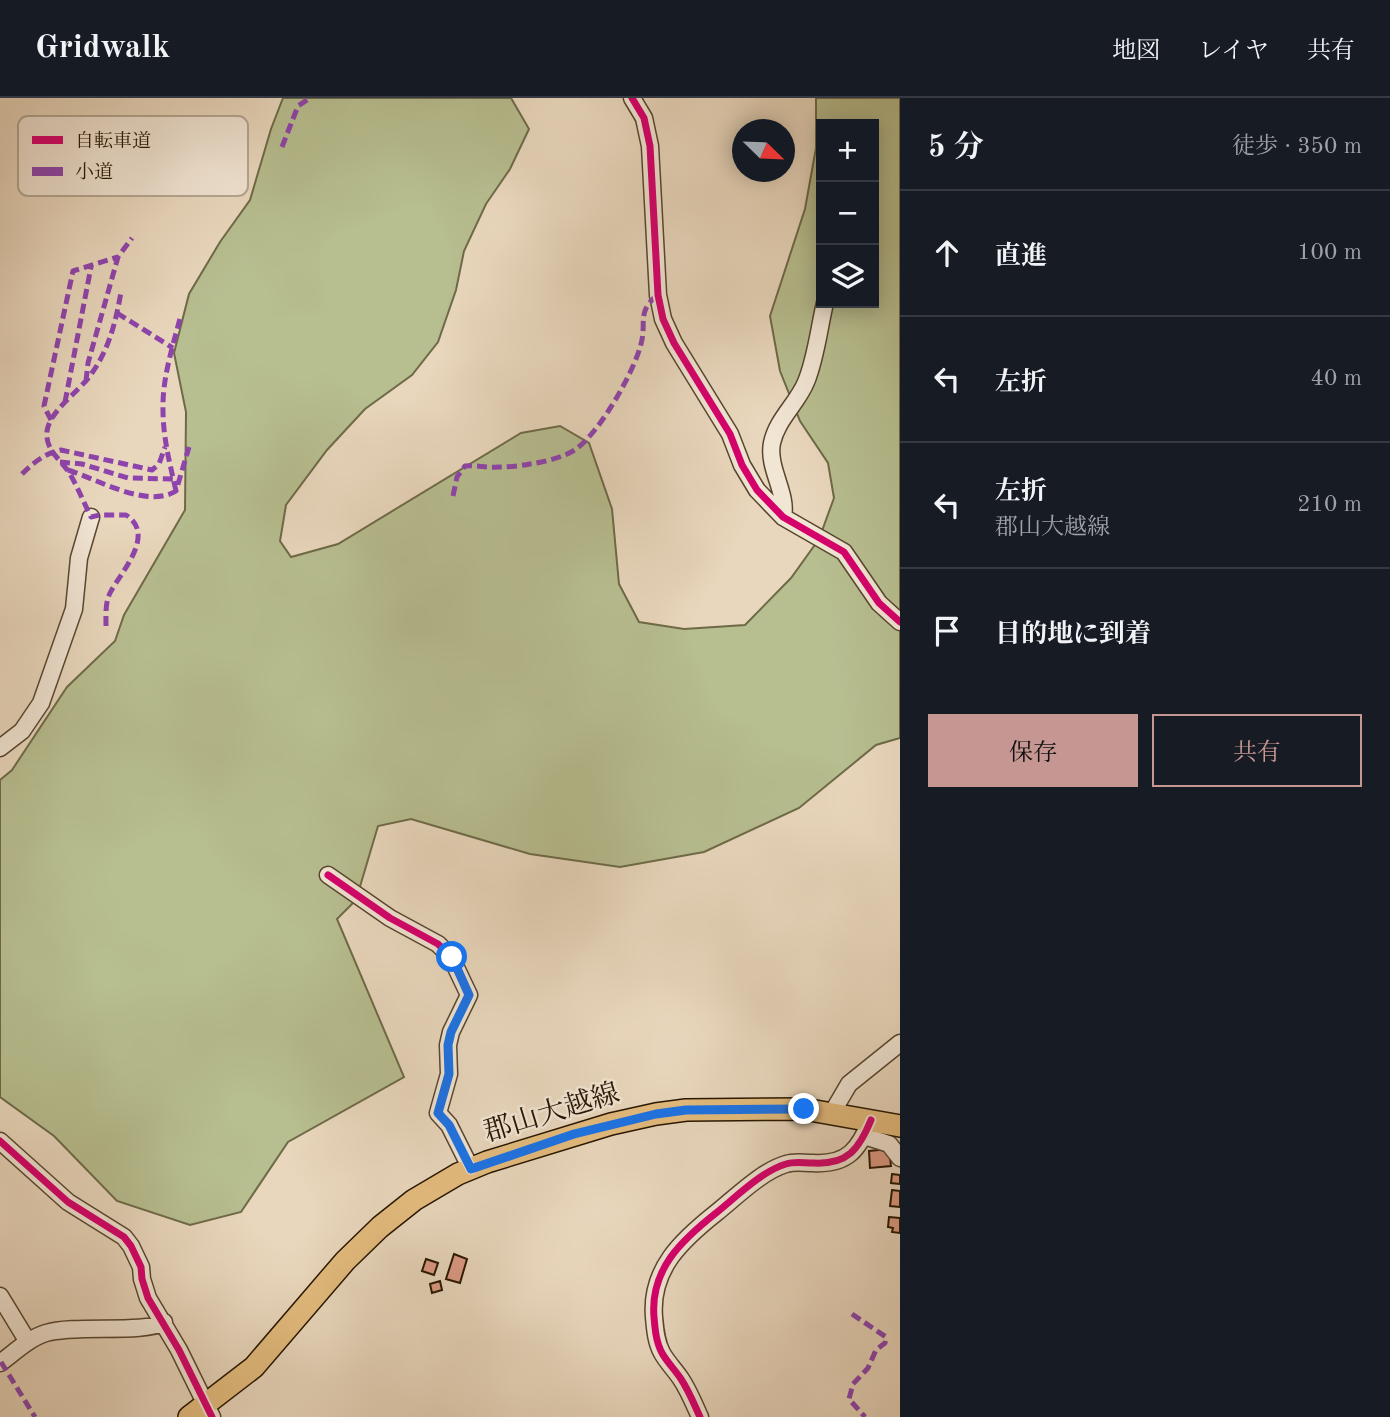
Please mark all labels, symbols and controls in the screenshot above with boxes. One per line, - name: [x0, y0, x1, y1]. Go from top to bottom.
- text: Gridwalk: [35, 32, 170, 65]
- text: 地図: [1112, 40, 1160, 64]
- text: レイヤ: [1198, 40, 1269, 64]
- text: 共有: [1307, 40, 1355, 64]
- legend: [18, 116, 248, 196]
- north arrow: [732, 119, 795, 182]
- map controls: [816, 119, 879, 308]
- button: +: [816, 119, 879, 182]
- text: 自転車道: [75, 130, 151, 152]
- text: 5 分: [928, 133, 984, 163]
- text: 徒歩 · 350 m: [1232, 135, 1362, 158]
- text: 小道: [75, 162, 113, 183]
- button: −: [816, 182, 879, 245]
- icon: ahead: [928, 234, 966, 272]
- text: 100 m: [1297, 241, 1362, 264]
- text: 直進: [995, 244, 1047, 270]
- button: layers: [816, 245, 879, 308]
- icon: left: [928, 360, 966, 398]
- text: 40 m: [1311, 367, 1362, 390]
- text: 左折: [995, 370, 1047, 396]
- text: 左折: [995, 479, 1047, 505]
- icon: left: [928, 486, 966, 524]
- text: 210 m: [1297, 493, 1362, 516]
- text: 郡山大越線: [995, 516, 1110, 539]
- icon: arrive: [928, 612, 966, 650]
- text: 目的地に到着: [995, 622, 1151, 648]
- button: 保存: [928, 714, 1138, 787]
- button: 共有: [1152, 714, 1362, 787]
- route start: [436, 941, 467, 972]
- street label: 郡山大越線: [480, 1077, 623, 1148]
- route end: [788, 1093, 819, 1124]

